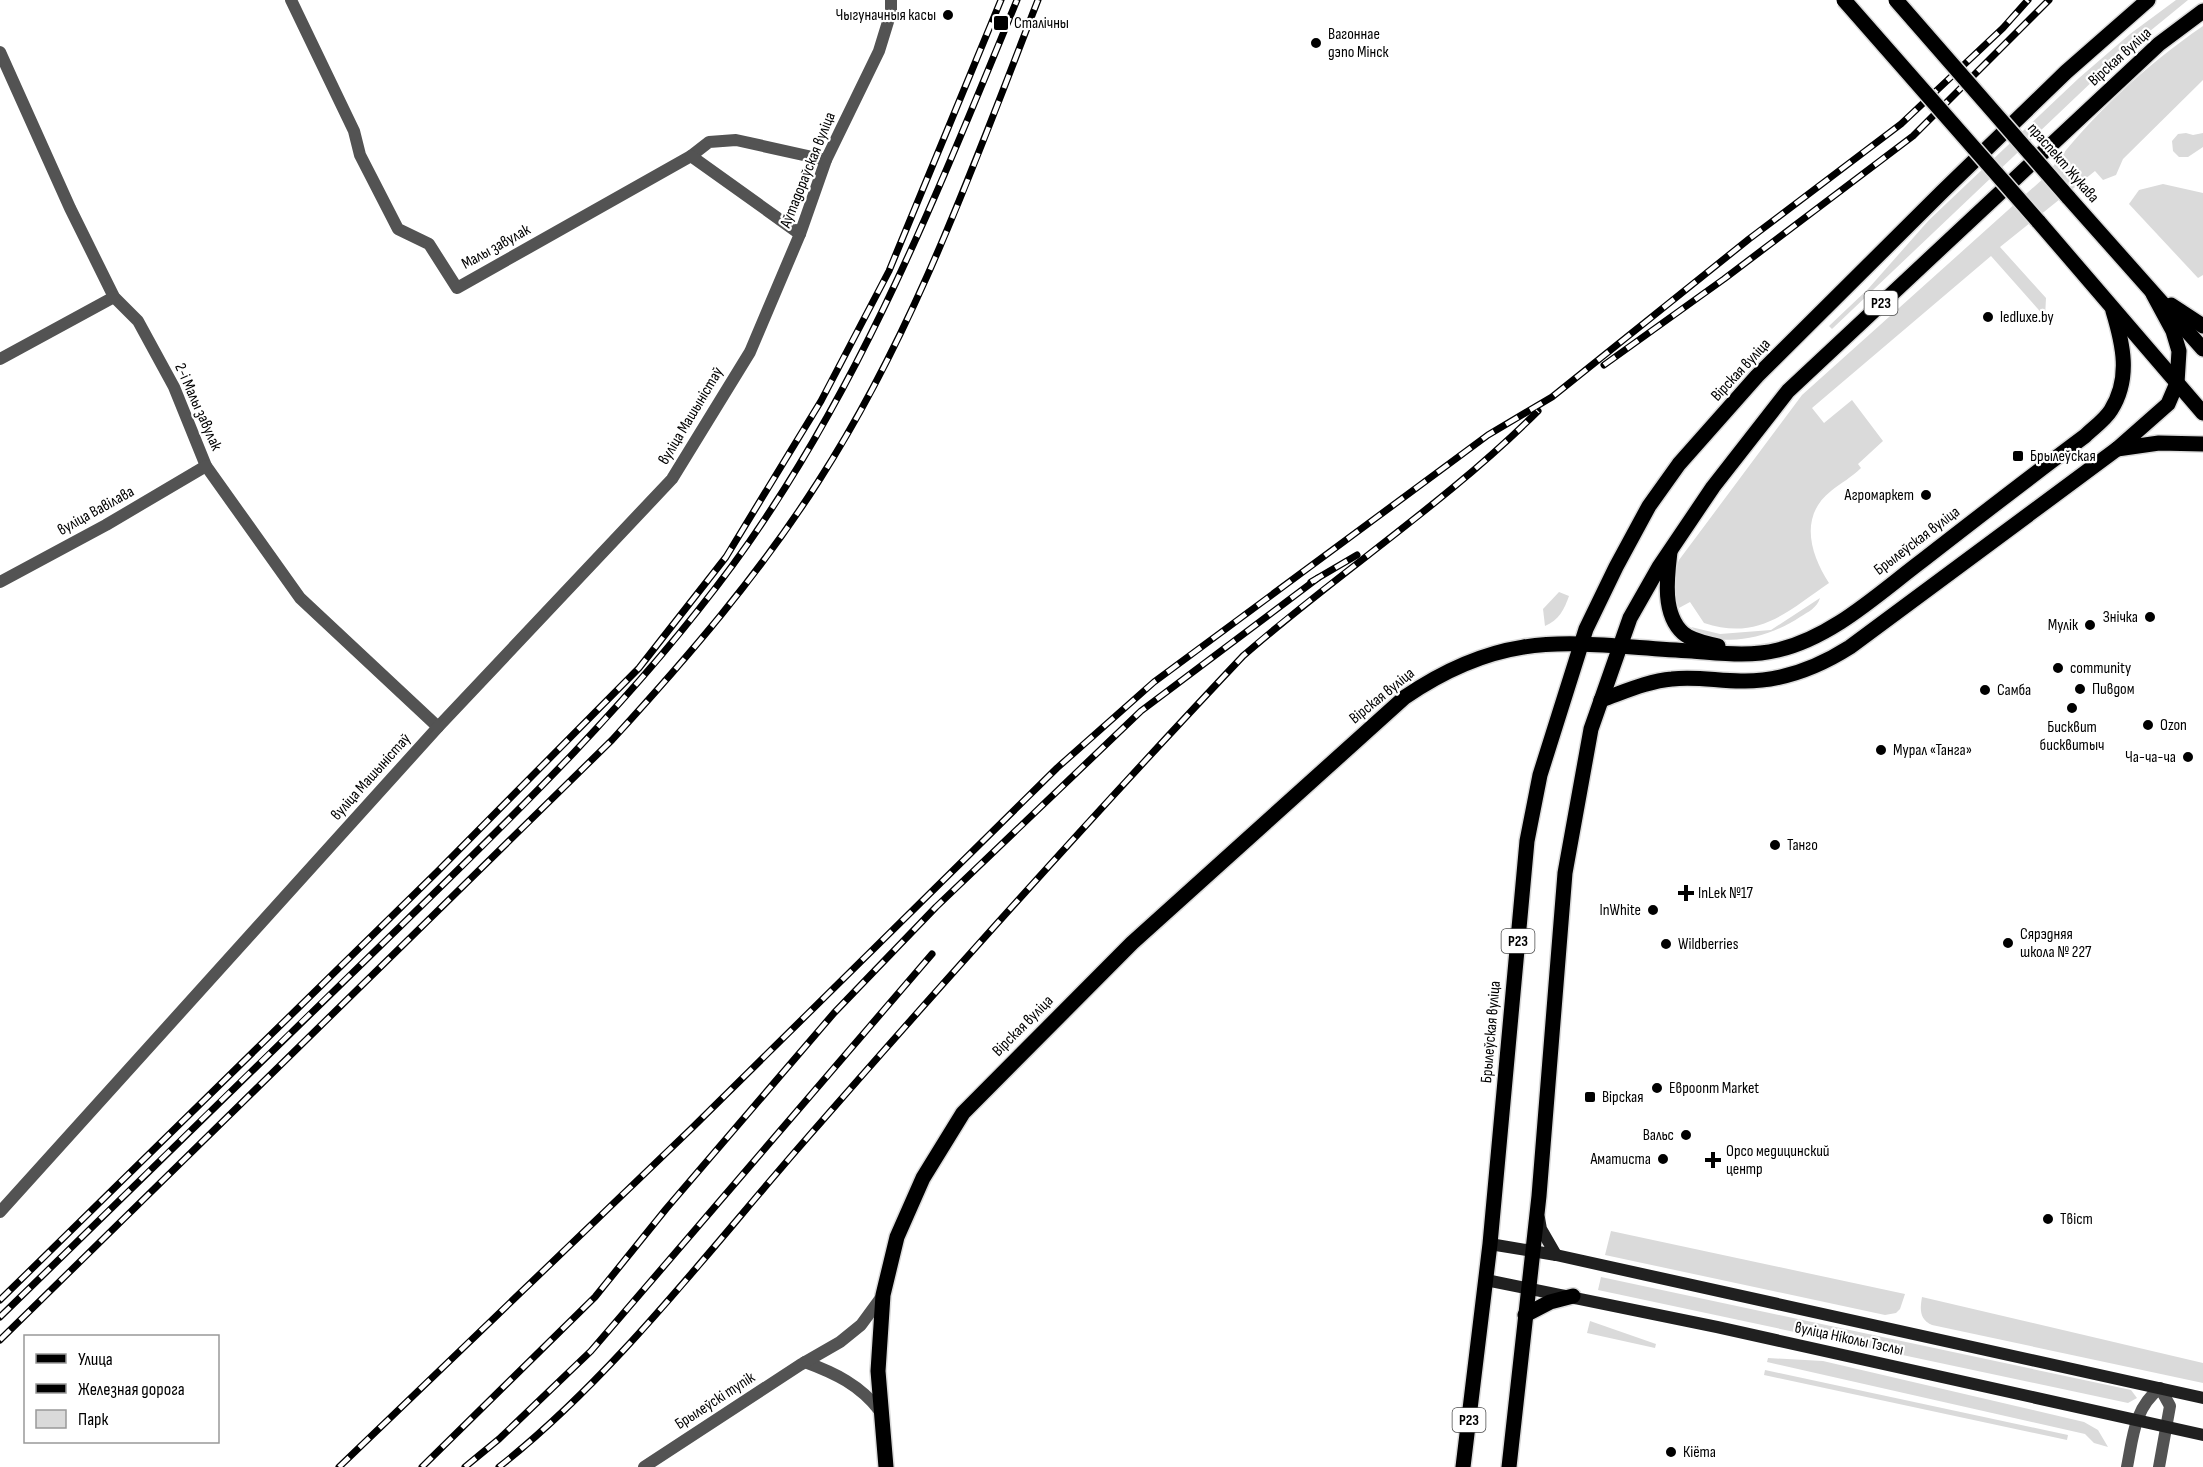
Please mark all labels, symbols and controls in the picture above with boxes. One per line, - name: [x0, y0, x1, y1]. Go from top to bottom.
- place label: Чыгуначныя касы: [836, 6, 936, 25]
- marker: Чыгуначныя касы: [941, 8, 955, 22]
- marker: Сталічны: [992, 14, 1010, 32]
- place label: Сталічны: [1014, 14, 1069, 33]
- street label: Вірская вуліца: [2085, 24, 2155, 90]
- place label: Вагоннае дэпо Мінск: [1328, 25, 1390, 62]
- marker: Вагоннае дэпо Мінск: [1309, 36, 1323, 50]
- street label: Аўтадораўская вуліца: [776, 109, 840, 231]
- street label: праспект Жукава: [2023, 119, 2103, 207]
- street label: Малы завулак: [458, 220, 534, 274]
- road number: Р23: [1864, 291, 1898, 315]
- place label: ledluxe.by: [2000, 308, 2054, 327]
- marker: ledluxe.by: [1981, 310, 1995, 324]
- street label: Вірская вуліца: [1707, 335, 1775, 405]
- street label: 2-і Малы завулак: [170, 360, 226, 454]
- street label: вуліца Машыністаў: [654, 364, 728, 468]
- place label: Брылеўская: [2030, 447, 2096, 466]
- marker: Брылеўская: [2011, 449, 2025, 463]
- street label: вуліца Вавілава: [54, 482, 138, 540]
- place label: Агромаркет: [1843, 486, 1914, 505]
- marker: Агромаркет: [1919, 488, 1933, 502]
- street label: Брылеўская вуліца: [1870, 503, 1964, 579]
- place label: Знічка: [2103, 608, 2138, 627]
- marker: Знічка: [2143, 610, 2157, 624]
- place label: Мулік: [2048, 616, 2079, 635]
- marker: Мулік: [2083, 618, 2097, 632]
- place label: community: [2070, 659, 2131, 678]
- marker: community: [2051, 661, 2065, 675]
- street label: Вірская вуліца: [1346, 664, 1418, 728]
- place label: Пивдом: [2092, 680, 2135, 699]
- place label: Самба: [1997, 681, 2031, 700]
- marker: Пивдом: [2073, 682, 2087, 696]
- marker: Самба: [1978, 683, 1992, 697]
- marker: Бисквит бисквитыч: [2065, 701, 2079, 715]
- place label: Ozon: [2160, 716, 2187, 735]
- place label: Бисквит бисквитыч: [2040, 718, 2104, 755]
- marker: Ozon: [2141, 718, 2155, 732]
- street label: вуліца Машыністаў: [327, 730, 415, 824]
- place label: Мурал «Танга»: [1893, 741, 1972, 760]
- marker: Мурал «Танга»: [1874, 743, 1888, 757]
- place label: Ча-ча-ча: [2125, 748, 2176, 767]
- marker: Ча-ча-ча: [2181, 750, 2195, 764]
- place label: Танго: [1787, 836, 1818, 855]
- marker: Танго: [1768, 838, 1782, 852]
- place label: InLek №17: [1698, 884, 1753, 903]
- marker: InLek №17: [1679, 886, 1693, 900]
- place label: InWhite: [1599, 901, 1641, 920]
- marker: InWhite: [1646, 903, 1660, 917]
- place label: Сярэдняя школа № 227: [2020, 925, 2092, 962]
- road number: Р23: [1502, 929, 1534, 953]
- place label: Wildberries: [1678, 935, 1739, 954]
- marker: Сярэдняя школа № 227: [2001, 936, 2015, 950]
- marker: Wildberries: [1659, 937, 1673, 951]
- street label: Брылеўская вуліца: [1477, 980, 1505, 1084]
- street label: Вірская вуліца: [989, 992, 1057, 1060]
- place label: Евроопт Market: [1669, 1079, 1759, 1098]
- marker: Евроопт Market: [1650, 1081, 1664, 1095]
- place label: Вірская: [1602, 1088, 1644, 1107]
- marker: Вірская: [1583, 1090, 1597, 1104]
- place label: Вальс: [1643, 1126, 1674, 1145]
- marker: Вальс: [1679, 1128, 1693, 1142]
- place label: Орсо медицинский центр: [1726, 1142, 1830, 1179]
- place label: Аматиста: [1590, 1150, 1651, 1169]
- marker: Орсо медицинский центр: [1704, 1151, 1722, 1169]
- marker: Аматиста: [1656, 1152, 1670, 1166]
- place label: Твіст: [2060, 1210, 2093, 1229]
- marker: Твіст: [2041, 1212, 2055, 1226]
- street label: вуліца Ніколы Тэслы: [1793, 1318, 1905, 1360]
- legend: [24, 1335, 219, 1443]
- text: Улица: [78, 1349, 113, 1370]
- street label: Брылеўскі тупік: [672, 1368, 759, 1434]
- text: Железная дорога: [78, 1379, 185, 1400]
- road number: Р23: [1452, 1408, 1486, 1432]
- text: Парк: [78, 1409, 109, 1430]
- place label: Кіёта: [1683, 1443, 1716, 1462]
- marker: Кіёта: [1664, 1445, 1678, 1459]

